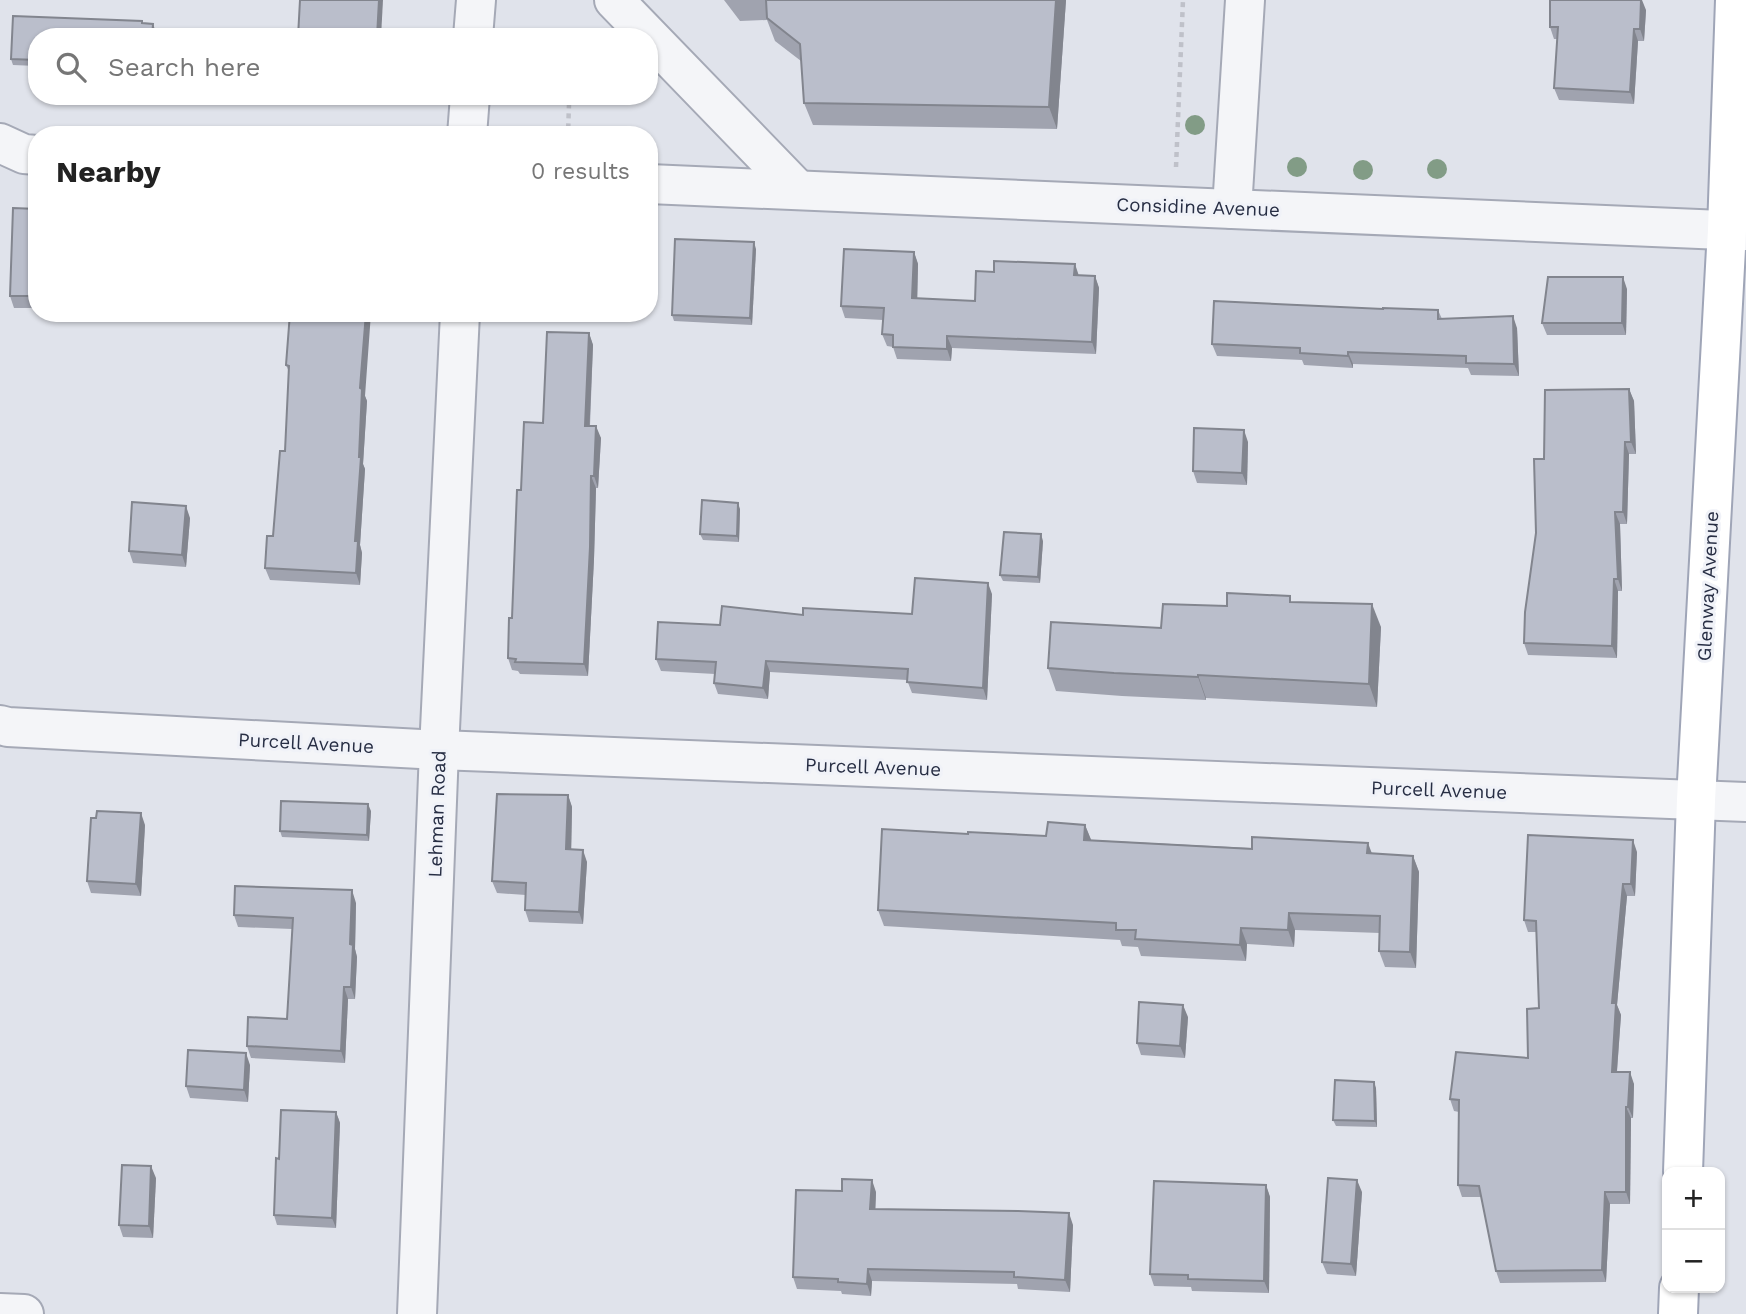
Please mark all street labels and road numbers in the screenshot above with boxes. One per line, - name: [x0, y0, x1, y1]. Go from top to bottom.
- street label: Considine Avenue: [1116, 193, 1280, 221]
- street label: Glenway Avenue: [1693, 510, 1723, 662]
- street label: Purcell Avenue: [237, 728, 375, 758]
- street label: Lehman Road: [423, 750, 451, 878]
- street label: Purcell Avenue: [805, 753, 941, 781]
- street label: Purcell Avenue: [1371, 776, 1507, 804]

